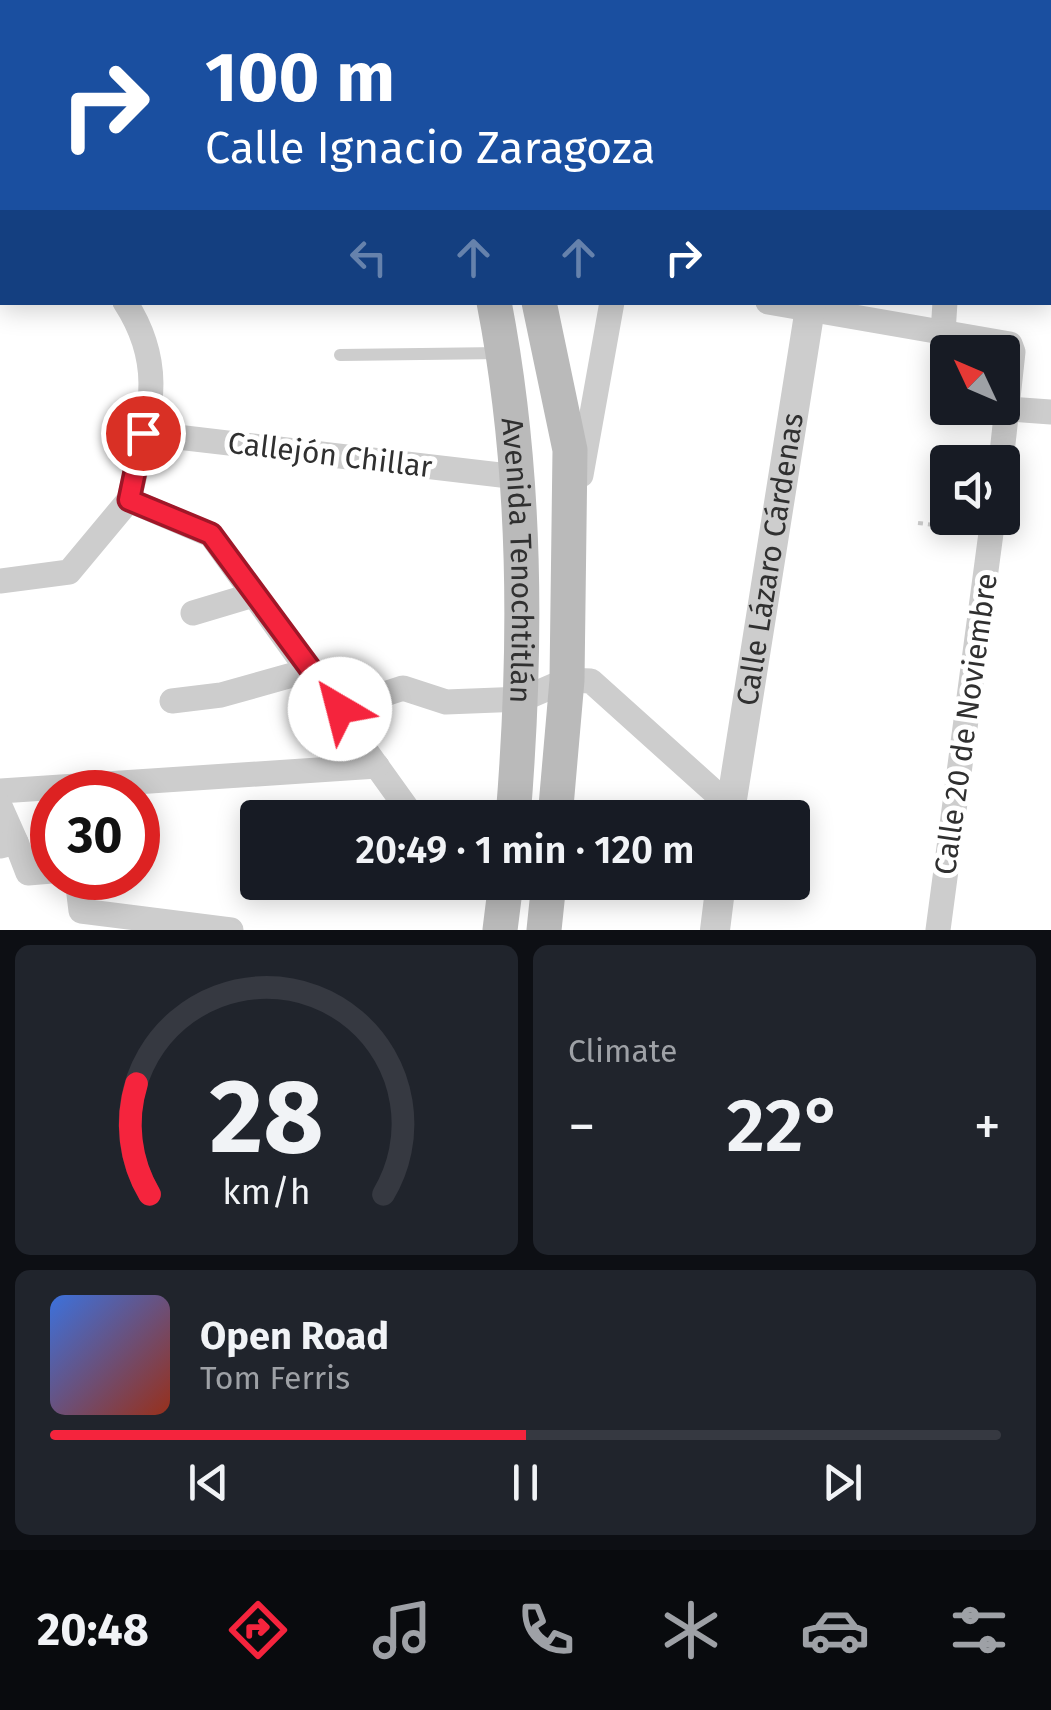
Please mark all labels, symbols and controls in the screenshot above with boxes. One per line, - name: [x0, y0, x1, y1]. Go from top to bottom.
- text: 100 m: [205, 36, 395, 120]
- icon: right: [40, 40, 170, 170]
- text: Calle Ignacio Zaragoza: [205, 121, 656, 175]
- icon: left: [341, 230, 396, 285]
- icon: ahead: [446, 230, 501, 285]
- icon: ahead: [551, 230, 606, 285]
- icon: right: [656, 230, 711, 285]
- north arrow: [930, 335, 1020, 425]
- map controls: [930, 335, 1020, 535]
- pin: [101, 391, 186, 476]
- icon: arrive: [116, 406, 171, 461]
- street label: Calle Lázaro Cárdenas: [729, 410, 811, 708]
- street label: Avenida Tenochtitlán: [494, 416, 540, 704]
- street label: Callejón Chillar: [226, 425, 435, 485]
- button: sound: [930, 445, 1020, 535]
- street label: Calle 20 de Noviembre: [927, 571, 1005, 877]
- position arrow: [288, 657, 392, 761]
- speed limit sign: 30: [30, 770, 160, 900]
- text: 20:49 · 1 min · 120 m: [356, 827, 694, 873]
- text: Climate: [568, 1032, 677, 1070]
- text: 28: [209, 1055, 324, 1180]
- text: 22°: [727, 1081, 842, 1171]
- text: −: [568, 1094, 596, 1160]
- text: +: [974, 1094, 1001, 1160]
- text: km/h: [222, 1171, 311, 1213]
- text: Open Road: [200, 1313, 389, 1359]
- text: Tom Ferris: [200, 1359, 350, 1397]
- icon: previous: [181, 1455, 236, 1510]
- icon: pause: [498, 1455, 553, 1510]
- icon: next: [815, 1455, 870, 1510]
- icon: directions: [223, 1595, 293, 1665]
- icon: music: [367, 1595, 437, 1665]
- icon: phone: [511, 1595, 581, 1665]
- icon: climate: [656, 1595, 726, 1665]
- icon: car: [800, 1595, 870, 1665]
- icon: filters: [944, 1595, 1014, 1665]
- text: 20:48: [37, 1603, 149, 1657]

